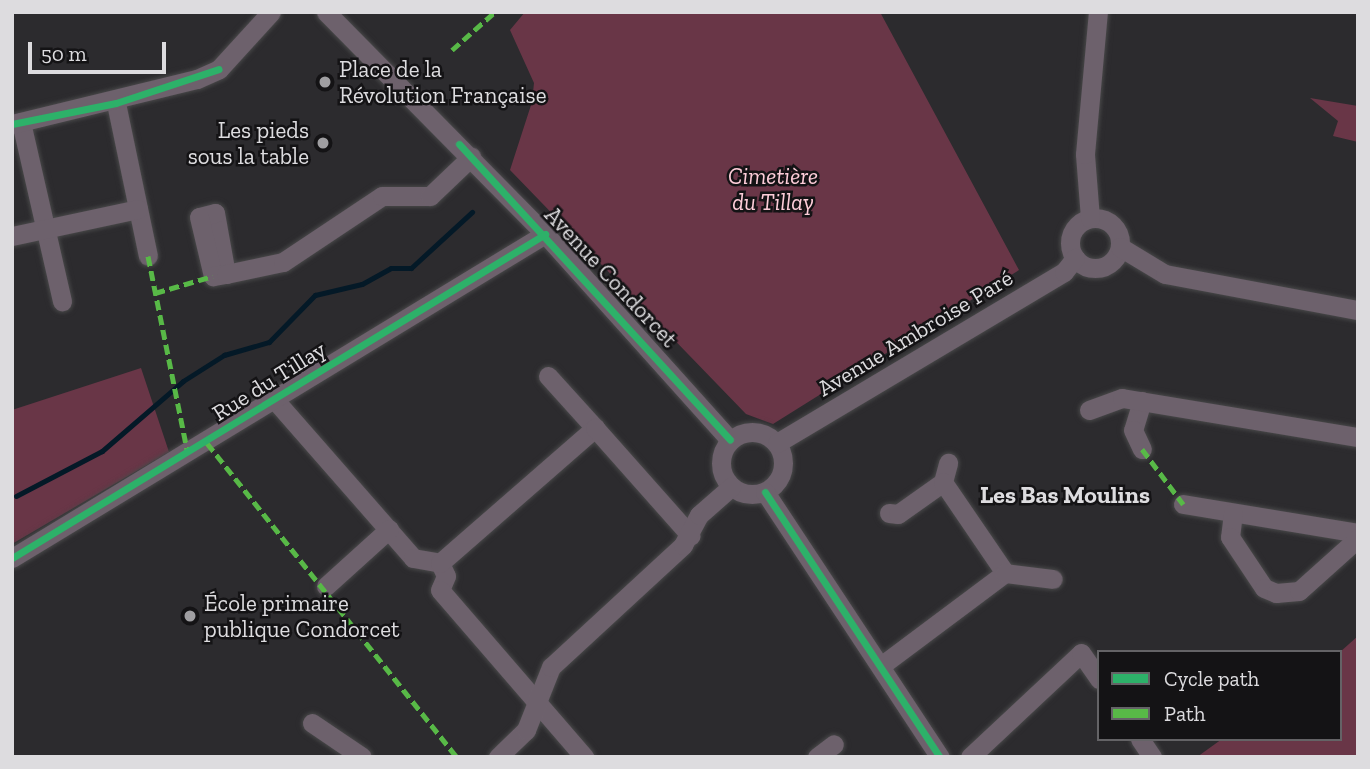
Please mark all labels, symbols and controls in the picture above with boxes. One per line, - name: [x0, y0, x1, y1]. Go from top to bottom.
- scale bar: [32, 28, 170, 72]
- text: 50 m: [41, 41, 87, 66]
- place label: Place de la Révolution Française: [339, 55, 546, 109]
- marker: Place de la Révolution Française: [317, 74, 333, 90]
- place label: Les pieds sous la table: [188, 116, 309, 170]
- marker: Les pieds sous la table: [315, 135, 331, 151]
- park label: Cimetière du Tillay: [728, 162, 818, 216]
- street label: Avenue Condorcet: [539, 201, 683, 353]
- street label: Avenue Ambroise Paré: [812, 264, 1018, 402]
- street label: Rue du Tillay: [207, 335, 331, 427]
- district label: Les Bas Moulins: [980, 481, 1150, 509]
- place label: École primaire publique Condorcet: [204, 589, 399, 643]
- marker: École primaire publique Condorcet: [182, 608, 198, 624]
- legend: [1097, 650, 1342, 741]
- text: Cycle path: [1164, 666, 1259, 691]
- text: Path: [1164, 701, 1206, 726]

